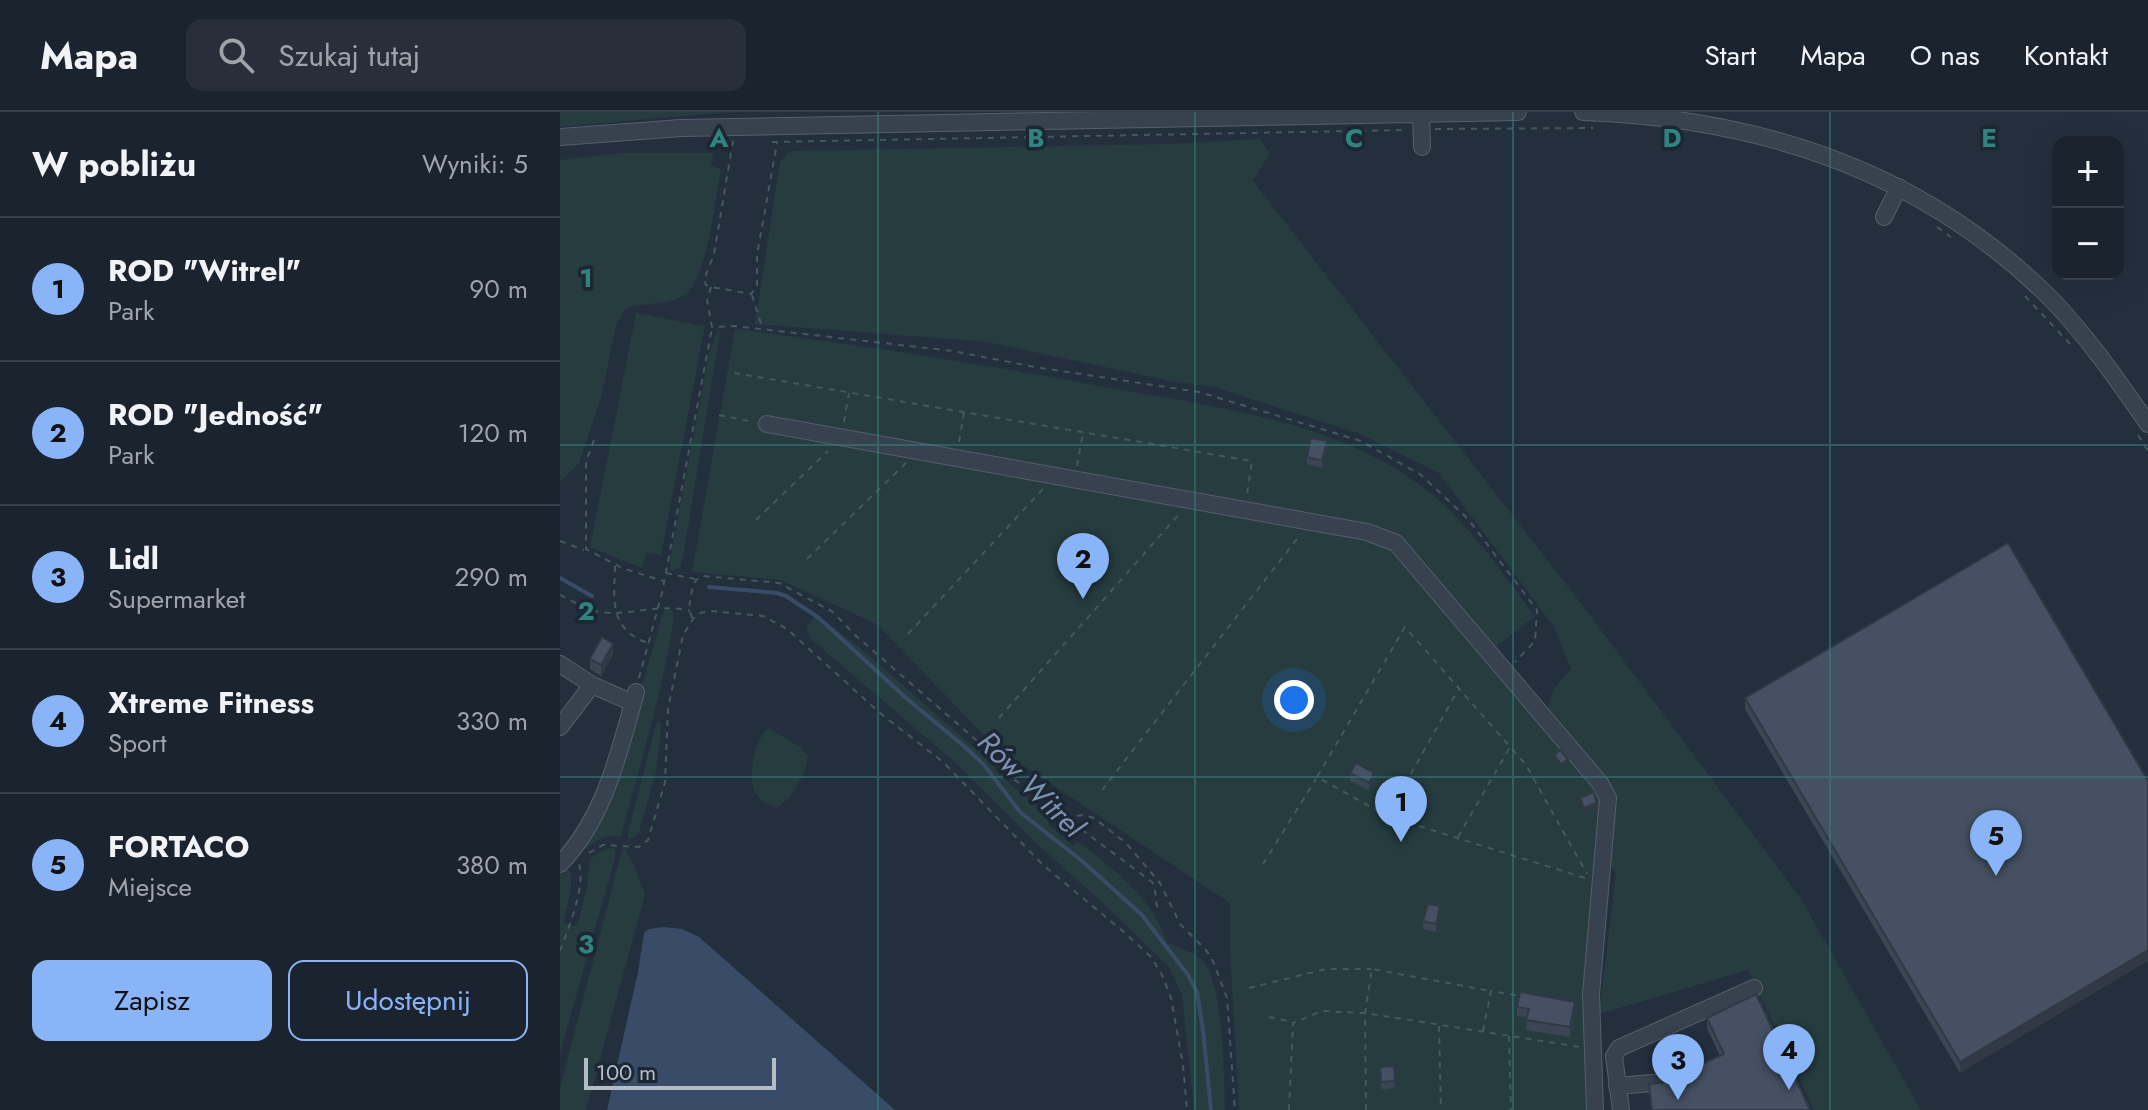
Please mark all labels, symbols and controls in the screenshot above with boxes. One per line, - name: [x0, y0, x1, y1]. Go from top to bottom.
- search box: [186, 19, 746, 91]
- text: Mapa: [40, 28, 138, 83]
- icon: search: [214, 33, 258, 77]
- text: Szukaj tutaj: [278, 34, 420, 77]
- text: Start: [1704, 35, 1756, 76]
- text: Mapa: [1800, 35, 1866, 76]
- text: O nas: [1910, 35, 1980, 76]
- text: Kontakt: [2024, 35, 2108, 76]
- text: A: [708, 119, 729, 157]
- text: B: [1027, 119, 1045, 157]
- text: C: [1345, 119, 1363, 157]
- text: D: [1662, 119, 1682, 157]
- text: E: [1981, 119, 1997, 157]
- map controls: [2052, 136, 2124, 280]
- button: +: [2052, 136, 2124, 208]
- text: W pobliżu: [32, 140, 196, 189]
- text: Wyniki: 5: [422, 145, 528, 183]
- button: −: [2052, 208, 2124, 280]
- text: ROD "Witrel": [108, 249, 301, 292]
- text: 1: [579, 259, 593, 297]
- text: 1: [51, 270, 65, 308]
- text: 90 m: [469, 270, 528, 308]
- text: Park: [108, 292, 154, 330]
- text: ROD "Jedność": [108, 393, 323, 436]
- text: 2: [49, 414, 67, 452]
- text: 120 m: [458, 414, 528, 452]
- text: Park: [108, 436, 154, 474]
- pin: 2: [1057, 533, 1109, 599]
- text: Lidl: [108, 537, 159, 580]
- text: 3: [50, 558, 66, 596]
- text: 290 m: [455, 558, 528, 596]
- text: Supermarket: [108, 580, 245, 618]
- text: 2: [577, 592, 595, 630]
- your location: [1274, 680, 1314, 720]
- text: Xtreme Fitness: [108, 681, 314, 724]
- text: 4: [49, 702, 67, 740]
- text: 330 m: [456, 702, 528, 740]
- water label: Rów Witrel: [968, 721, 1095, 848]
- text: Sport: [108, 724, 166, 762]
- pin: 1: [1375, 776, 1427, 842]
- pin: 5: [1970, 810, 2022, 876]
- text: FORTACO: [108, 825, 249, 868]
- text: 5: [50, 846, 66, 884]
- text: 380 m: [456, 846, 528, 884]
- text: Miejsce: [108, 868, 192, 906]
- text: 3: [578, 925, 594, 963]
- button: Zapisz: [32, 960, 272, 1041]
- button: Udostępnij: [288, 960, 528, 1041]
- pin: 4: [1763, 1024, 1815, 1090]
- pin: 3: [1652, 1034, 1704, 1100]
- scale bar: [584, 1054, 776, 1090]
- text: 100 m: [596, 1056, 656, 1088]

